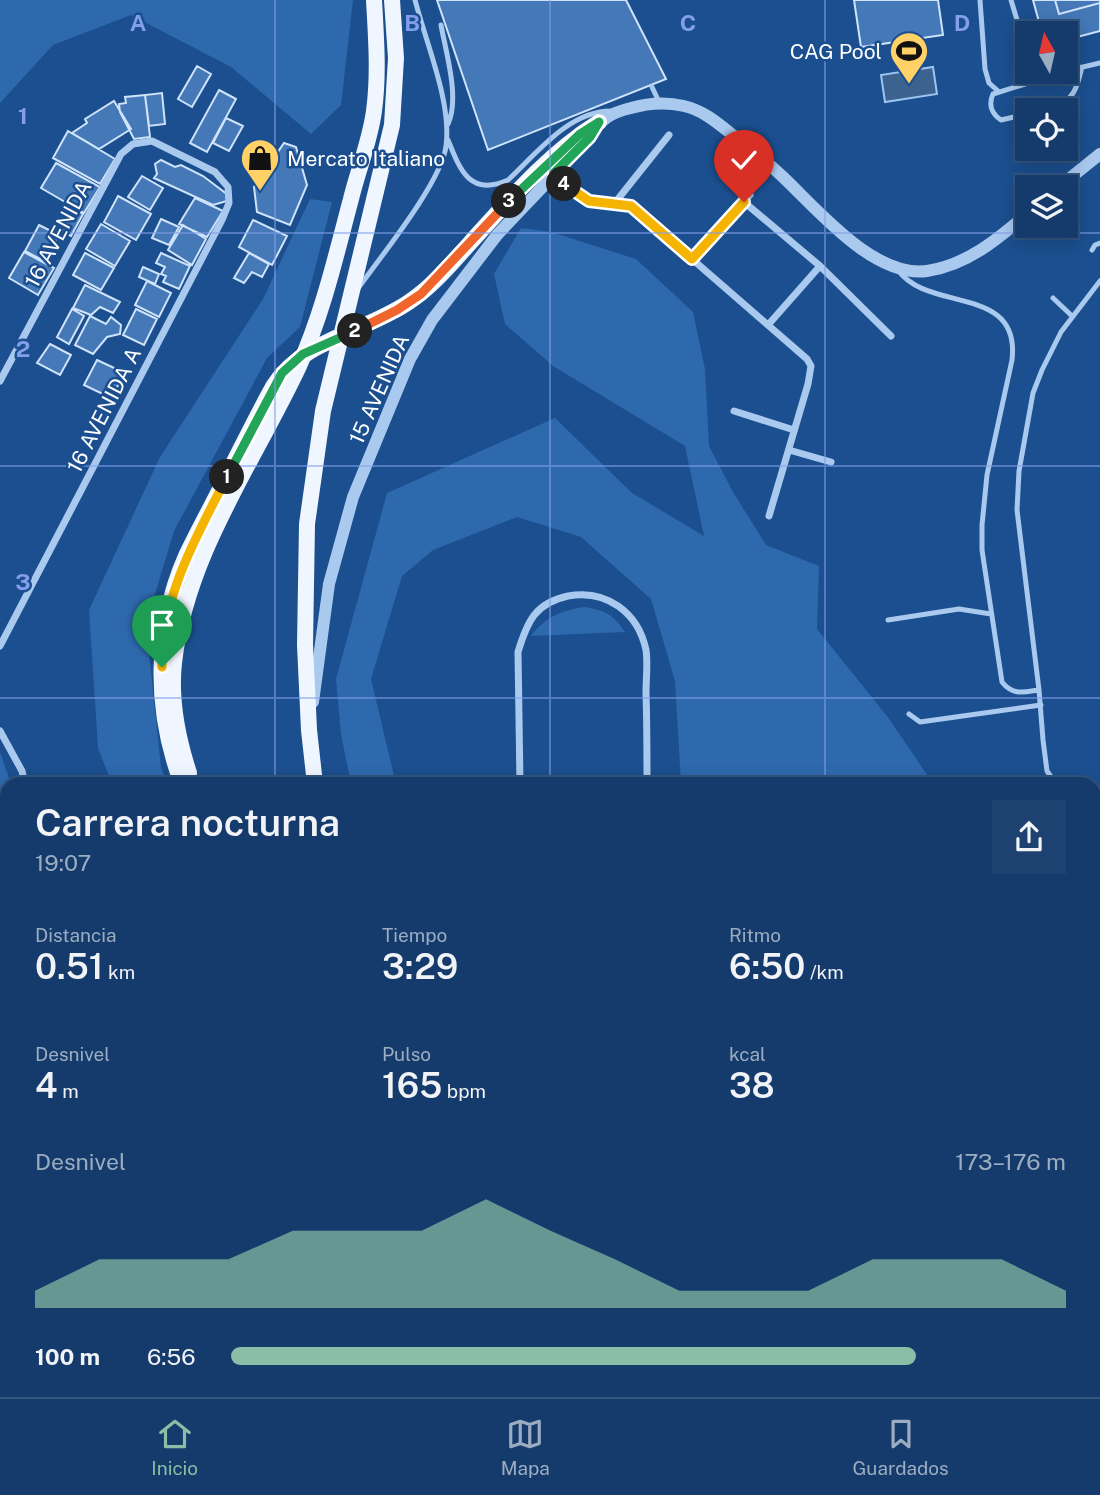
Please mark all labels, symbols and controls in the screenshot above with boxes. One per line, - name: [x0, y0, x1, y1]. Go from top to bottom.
- text: A: [130, 9, 147, 36]
- text: B: [404, 9, 420, 36]
- text: C: [680, 9, 696, 36]
- text: D: [954, 9, 970, 36]
- north arrow: [1015, 21, 1078, 84]
- map controls: [1015, 21, 1078, 238]
- sports icon: CAG Pool: [888, 30, 930, 85]
- place label: CAG Pool: [790, 39, 882, 64]
- button: locate: [1015, 98, 1078, 161]
- text: 1: [18, 102, 28, 129]
- pin: [714, 130, 774, 202]
- shop icon: Mercato Italiano: [239, 137, 281, 192]
- icon: check: [725, 141, 763, 179]
- place label: Mercato Italiano: [287, 146, 445, 171]
- pin: 4: [546, 166, 582, 202]
- text: 4: [557, 172, 570, 194]
- button: layers: [1015, 175, 1078, 238]
- street label: 16 AVENIDA: [19, 176, 97, 292]
- pin: 3: [491, 184, 526, 218]
- text: 3: [502, 189, 515, 211]
- pin: 2: [338, 314, 372, 348]
- text: 2: [348, 319, 361, 341]
- street label: 15 AVENIDA: [344, 330, 414, 448]
- text: 2: [16, 335, 30, 362]
- street label: 16 AVENIDA A: [62, 343, 146, 477]
- pin: 1: [210, 460, 244, 494]
- text: 1: [222, 465, 231, 487]
- text: 3: [15, 568, 31, 595]
- pin: [132, 595, 192, 667]
- icon: arrive: [143, 606, 181, 644]
- text: Carrera nocturna: [35, 800, 340, 845]
- button: share: [992, 800, 1066, 874]
- text: 19:07: [35, 849, 91, 876]
- text: Distancia: [35, 924, 117, 946]
- text: Tiempo: [382, 924, 447, 946]
- text: Ritmo: [729, 924, 781, 946]
- text: 0.51: [35, 946, 103, 987]
- text: 3:29: [382, 946, 458, 987]
- text: 6:50: [729, 946, 805, 987]
- text: km: [103, 961, 135, 983]
- text: /km: [805, 961, 844, 983]
- text: Desnivel: [35, 1043, 110, 1065]
- text: Pulso: [382, 1043, 431, 1065]
- text: kcal: [729, 1043, 766, 1065]
- text: 4: [35, 1065, 58, 1106]
- text: 165: [382, 1065, 442, 1106]
- text: 38: [729, 1065, 775, 1106]
- text: m: [58, 1080, 79, 1102]
- text: bpm: [442, 1080, 486, 1102]
- text: Desnivel: [35, 1148, 126, 1175]
- text: 173–176 m: [955, 1148, 1066, 1175]
- text: 100 m: [35, 1343, 100, 1370]
- text: 6:56: [147, 1343, 196, 1370]
- tab: Inicio: [151, 1415, 198, 1479]
- tab: Mapa: [501, 1415, 550, 1479]
- tab: Guardados: [852, 1415, 949, 1479]

